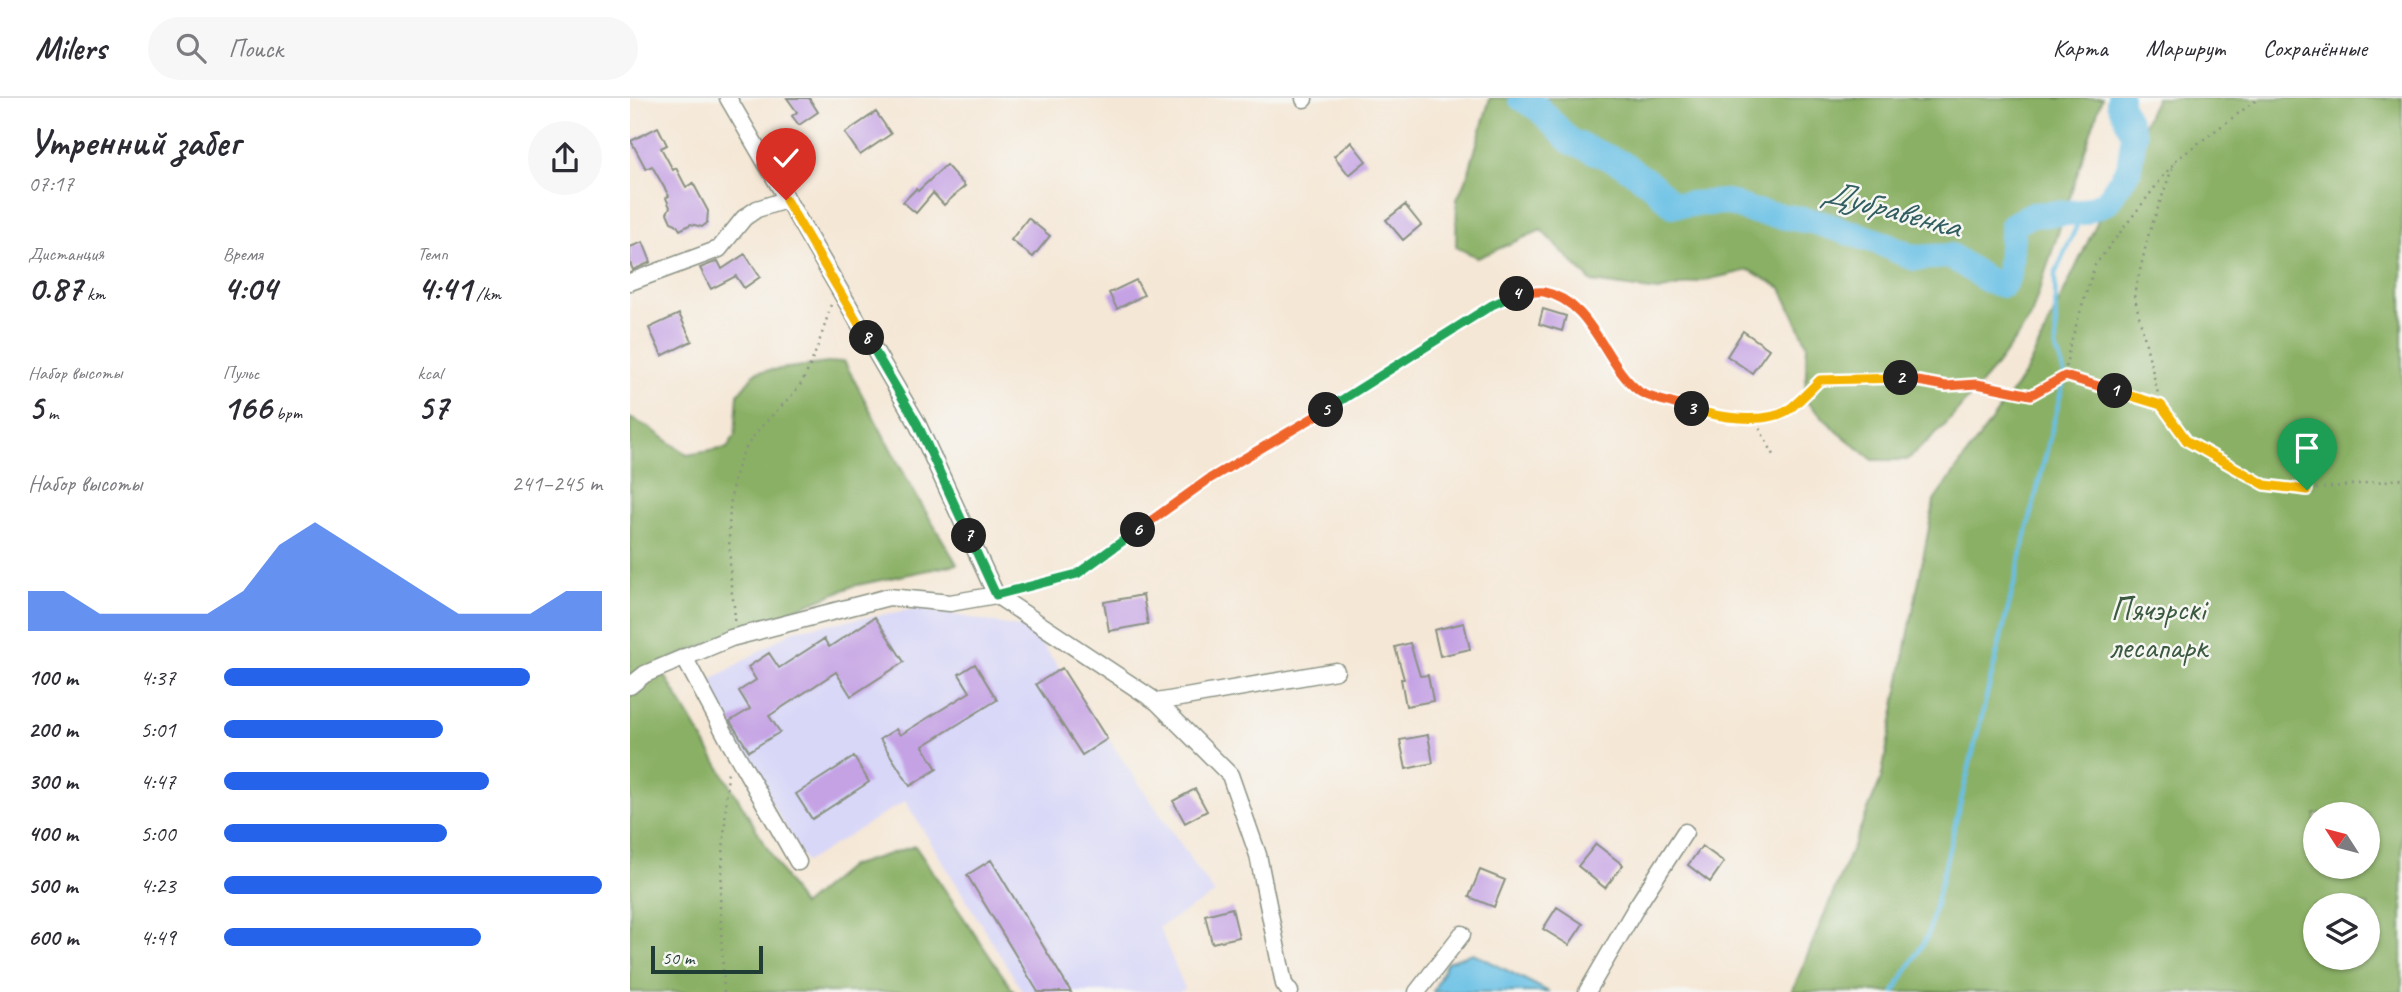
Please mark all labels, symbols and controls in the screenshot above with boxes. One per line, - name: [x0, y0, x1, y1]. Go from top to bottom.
- search box: [148, 17, 638, 80]
- text: Milers: [35, 27, 106, 69]
- icon: search: [172, 29, 210, 67]
- text: Поиск: [228, 32, 283, 65]
- text: Карта: [2053, 33, 2108, 63]
- text: Маршрут: [2146, 33, 2225, 63]
- text: Сохранённые: [2263, 33, 2367, 63]
- text: Утренний забег: [28, 119, 240, 166]
- button: share: [528, 121, 602, 195]
- pin: [756, 128, 816, 200]
- icon: check: [767, 139, 805, 177]
- water label: Дубравенка: [1818, 168, 1969, 249]
- text: 07:17: [28, 169, 74, 198]
- text: Дистанция: [28, 242, 104, 266]
- text: Время: [223, 242, 263, 266]
- text: Темп: [417, 242, 448, 266]
- text: 0.87: [28, 266, 82, 311]
- text: 4:04: [223, 266, 277, 311]
- text: 4:41: [417, 266, 472, 311]
- pin: 4: [1500, 276, 1534, 312]
- text: 4: [1512, 281, 1521, 305]
- text: km: [82, 282, 105, 306]
- text: /km: [472, 282, 501, 306]
- pin: 8: [849, 320, 884, 356]
- text: 8: [862, 325, 871, 349]
- pin: 2: [1884, 360, 1918, 396]
- text: Набор высоты: [28, 361, 122, 385]
- text: Пульс: [223, 361, 259, 385]
- text: kcal: [417, 361, 442, 385]
- text: 2: [1896, 365, 1905, 389]
- pin: 1: [2098, 374, 2132, 408]
- text: 1: [2110, 378, 2119, 402]
- text: 5: [28, 385, 43, 430]
- text: 166: [223, 385, 271, 430]
- text: 57: [417, 385, 448, 430]
- pin: 5: [1308, 392, 1344, 428]
- pin: 3: [1674, 392, 1710, 426]
- text: 3: [1687, 396, 1696, 420]
- text: 5: [1321, 397, 1330, 421]
- text: m: [43, 401, 58, 425]
- text: bpm: [271, 401, 302, 425]
- pin: [2277, 418, 2337, 490]
- icon: arrive: [2288, 429, 2326, 467]
- text: Набор высоты: [28, 469, 142, 498]
- text: 241–245 m: [511, 469, 602, 498]
- pin: 6: [1120, 512, 1156, 548]
- text: 6: [1133, 517, 1142, 541]
- pin: 7: [952, 518, 986, 554]
- text: 7: [964, 523, 973, 547]
- park label: Пячэрскі лесапарк: [2109, 588, 2210, 668]
- text: 100 m: [28, 663, 78, 692]
- text: 4:37: [140, 663, 176, 692]
- text: 200 m: [28, 715, 78, 744]
- text: 5:01: [140, 715, 176, 744]
- text: 300 m: [28, 767, 78, 796]
- text: 4:47: [140, 767, 176, 796]
- north arrow: [2303, 802, 2380, 878]
- map controls: [2303, 802, 2380, 970]
- text: 400 m: [28, 819, 78, 848]
- text: 5:00: [140, 819, 176, 848]
- text: 500 m: [28, 871, 77, 900]
- text: 4:23: [140, 871, 176, 900]
- button: layers: [2303, 893, 2380, 970]
- text: 600 m: [28, 923, 78, 952]
- text: 4:49: [140, 923, 176, 952]
- scale bar: [651, 943, 763, 975]
- text: 50 m: [662, 946, 694, 970]

